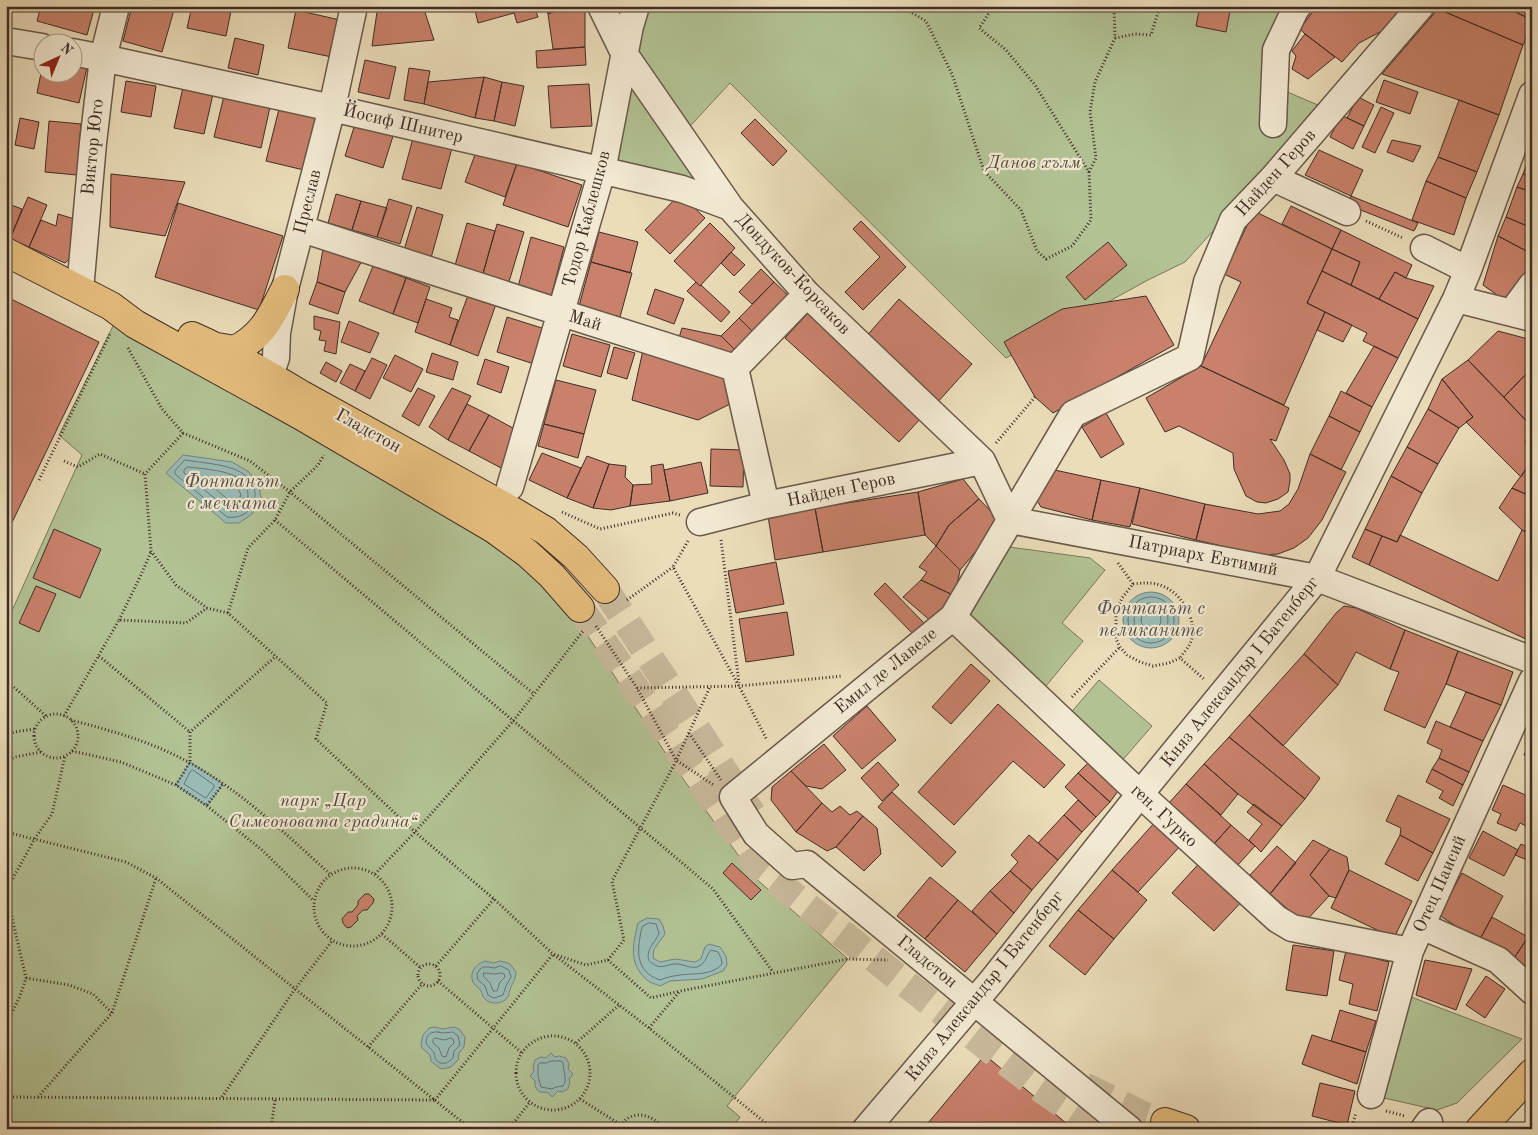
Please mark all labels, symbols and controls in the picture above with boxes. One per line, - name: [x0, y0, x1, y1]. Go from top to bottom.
- north arrow: [32, 32, 82, 82]
- text: N: [58, 41, 75, 58]
- street label: Виктор Юго: [79, 98, 107, 196]
- street label: Йосиф Шнитер: [341, 98, 466, 148]
- street label: Найден Геров: [1232, 126, 1320, 220]
- street label: Тодор Каблешков: [560, 149, 614, 289]
- park label: Данов хълм: [985, 154, 1081, 172]
- street label: Преслав: [291, 168, 325, 236]
- street label: Дондуков-Корсаков: [732, 210, 854, 338]
- street label: Май: [566, 307, 604, 335]
- street label: Гладстон: [332, 406, 404, 456]
- street label: Найден Геров: [785, 470, 897, 510]
- water label: Фонтанът с мечката: [184, 473, 280, 514]
- street label: Патриарх Евтимий: [1127, 533, 1279, 579]
- street label: Княз Александър I Батенберг: [1158, 573, 1322, 771]
- water label: Фонтанът с пеликаните: [1097, 600, 1205, 641]
- street label: Емил де Лавеле: [831, 624, 941, 718]
- street label: ген. Гурко: [1127, 781, 1201, 851]
- park label: парк „Цар Симеоновата градина“: [228, 792, 419, 831]
- street label: Отец Паисий: [1411, 833, 1469, 935]
- street label: Княз Александър I Батенберг: [903, 887, 1067, 1085]
- street label: Гладстон: [893, 932, 961, 992]

